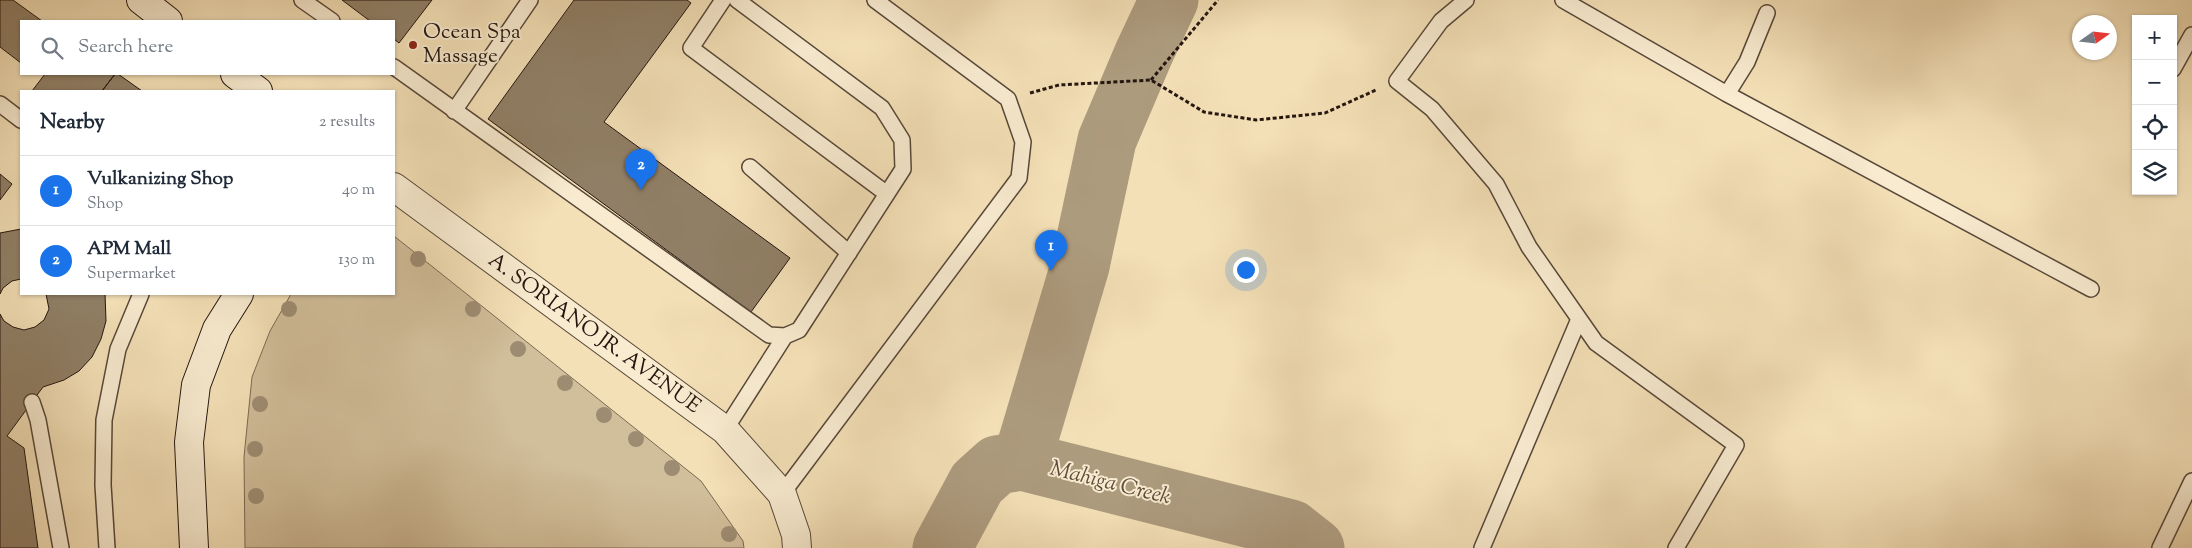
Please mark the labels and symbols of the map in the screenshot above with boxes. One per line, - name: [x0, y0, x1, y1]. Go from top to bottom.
- north arrow: [2072, 15, 2117, 60]
- place label: Ocean Spa Massage: [423, 18, 521, 72]
- marker: Ocean Spa Massage: [407, 39, 419, 51]
- pin: 2: [625, 149, 657, 190]
- pin: 1: [1035, 230, 1067, 271]
- street label: A. SORIANO JR. AVENUE: [481, 246, 707, 422]
- your location: [1233, 257, 1259, 283]
- water label: Mahiga Creek: [1046, 454, 1174, 514]

